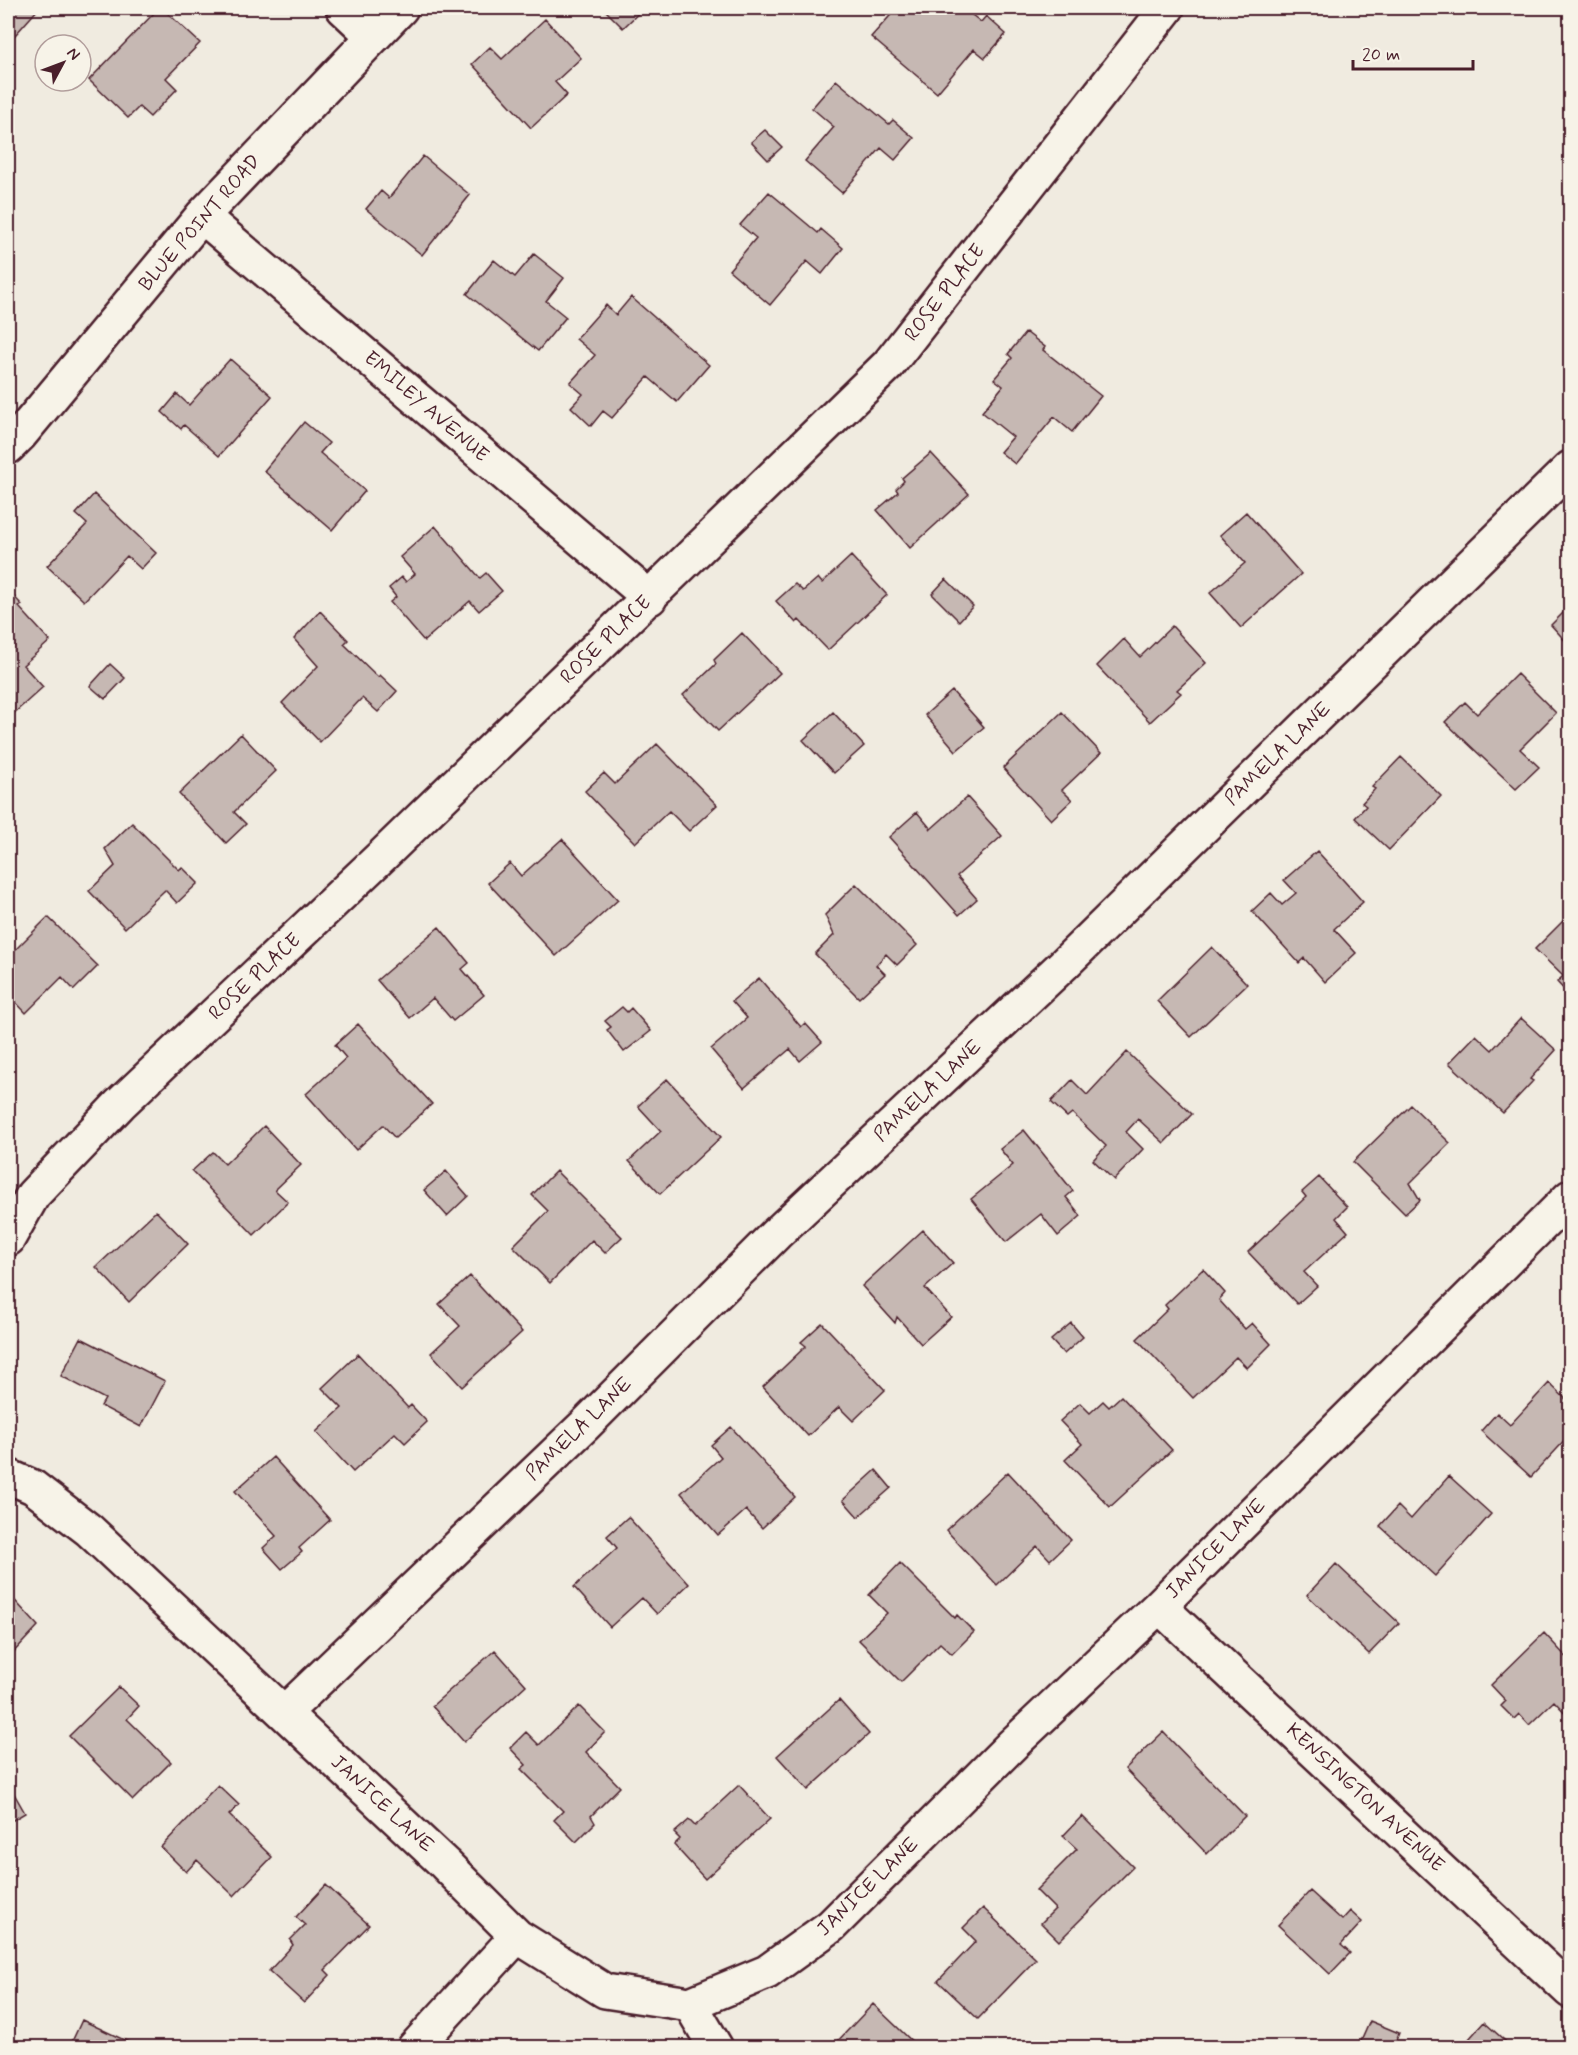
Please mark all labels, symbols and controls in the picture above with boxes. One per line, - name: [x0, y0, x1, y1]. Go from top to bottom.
- north arrow: [33, 33, 93, 93]
- scale bar: [1353, 33, 1473, 71]
- text: N: [62, 43, 85, 65]
- text: 20 m: [1362, 43, 1400, 67]
- street label: BLUE POINT ROAD: [133, 149, 267, 297]
- street label: ROSE PLACE: [898, 239, 992, 347]
- street label: EMILEY AVENUE: [358, 345, 494, 469]
- street label: ROSE PLACE: [555, 590, 657, 690]
- street label: PAMELA LANE: [1219, 696, 1337, 812]
- street label: ROSE PLACE: [203, 927, 307, 1027]
- street label: PAMELA LANE: [868, 1034, 988, 1148]
- street label: PAMELA LANE: [520, 1371, 638, 1487]
- street label: JANICE LANE: [1160, 1493, 1272, 1605]
- street label: KENSINGTON AVENUE: [1280, 1717, 1450, 1879]
- street label: JANICE LANE: [324, 1749, 440, 1859]
- street label: JANICE LANE: [811, 1831, 925, 1943]

